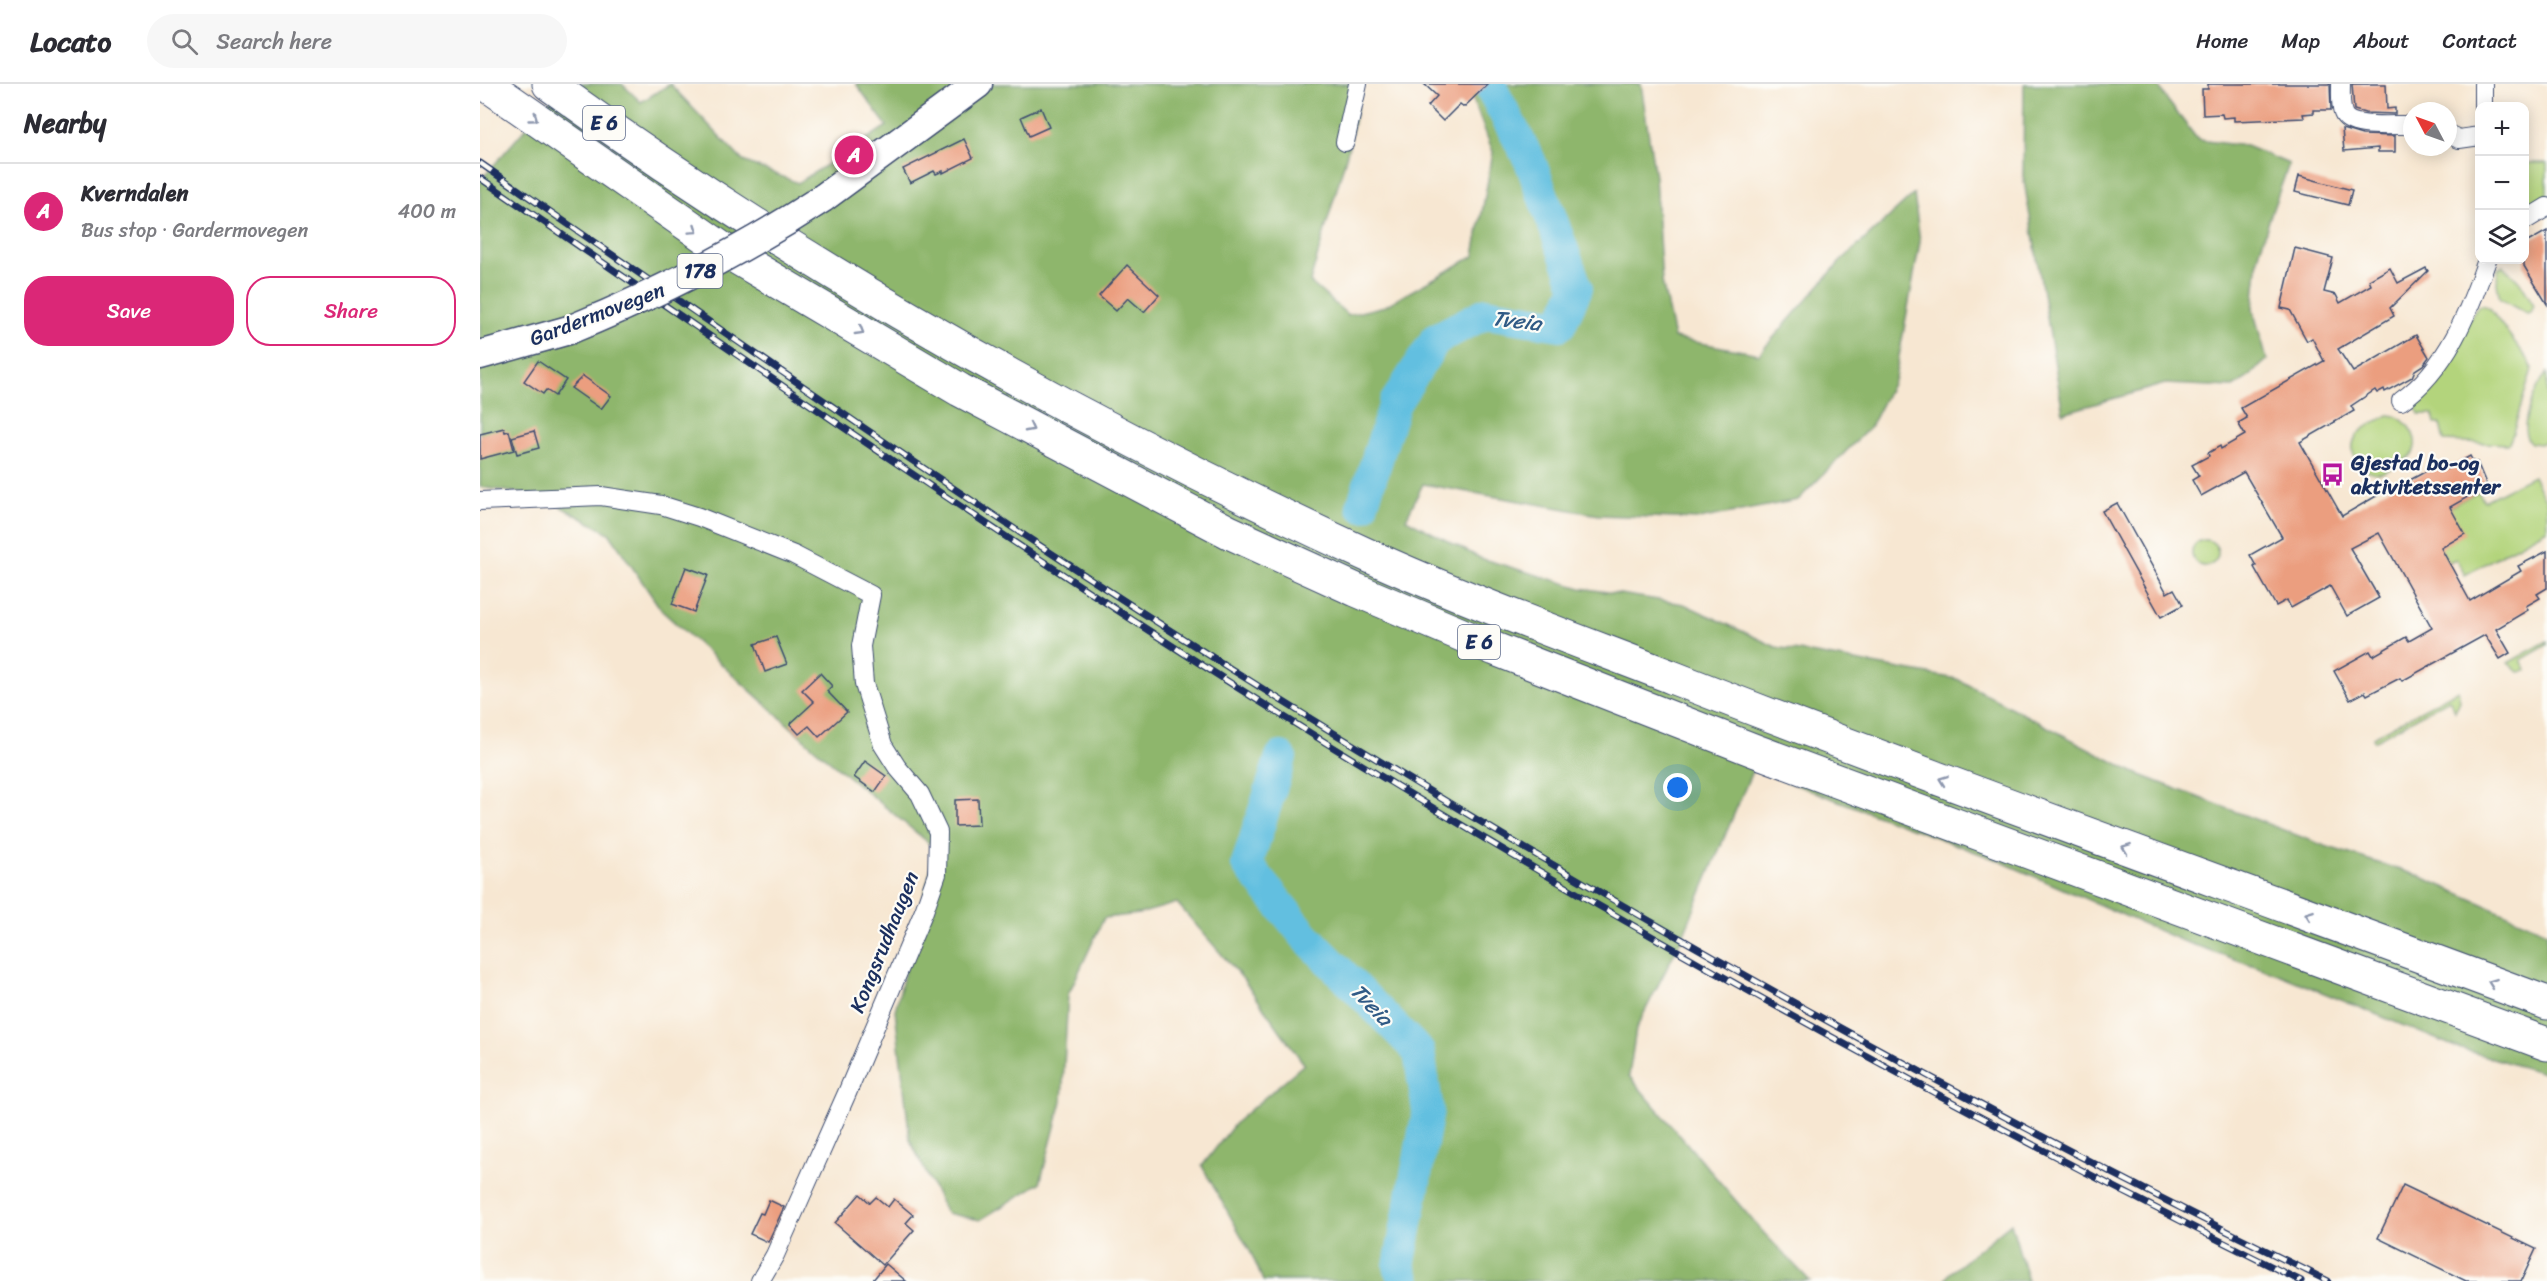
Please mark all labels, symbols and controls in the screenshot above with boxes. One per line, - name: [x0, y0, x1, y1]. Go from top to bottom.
- search box: [147, 14, 567, 68]
- text: Locato: [30, 17, 111, 66]
- text: Search here: [216, 22, 332, 61]
- text: Home: [2196, 22, 2248, 60]
- text: Map: [2281, 22, 2320, 60]
- text: About: [2353, 22, 2410, 60]
- text: Contact: [2443, 22, 2517, 60]
- icon: search: [168, 25, 201, 58]
- text: Nearby: [24, 100, 106, 146]
- north arrow: [2403, 102, 2457, 156]
- map controls: [2475, 102, 2529, 264]
- button: +: [2475, 102, 2529, 156]
- road number: E 6: [583, 106, 625, 140]
- one-way arrow: [527, 111, 538, 122]
- pin: A: [834, 132, 874, 178]
- button: −: [2475, 156, 2529, 210]
- text: Kverndalen: [81, 174, 188, 213]
- text: A: [37, 194, 50, 229]
- text: 400 m: [398, 194, 456, 229]
- button: layers: [2475, 210, 2529, 264]
- text: Bus stop · Gardermovegen: [81, 213, 308, 248]
- one-way arrow: [688, 222, 698, 234]
- road number: 178: [678, 254, 722, 288]
- street label: Gardermovegen: [524, 271, 670, 357]
- button: Save: [24, 276, 234, 346]
- button: Share: [246, 276, 456, 346]
- water label: Tveia: [1490, 298, 1546, 343]
- one-way arrow: [854, 323, 865, 335]
- one-way arrow: [1023, 421, 1034, 432]
- place label: Gjestad bo-og aktivitetssenter: [2350, 444, 2502, 506]
- bus stop icon: Gjestad bo-og aktivitetssenter: [2320, 462, 2346, 488]
- road number: E 6: [1458, 625, 1500, 659]
- your location: [1663, 773, 1692, 802]
- one-way arrow: [1939, 775, 1949, 788]
- one-way arrow: [2121, 843, 2132, 855]
- street label: Kongsrudhaugen: [838, 865, 930, 1019]
- one-way arrow: [2304, 910, 2315, 923]
- water label: Tveia: [1341, 973, 1404, 1037]
- one-way arrow: [2487, 977, 2498, 990]

